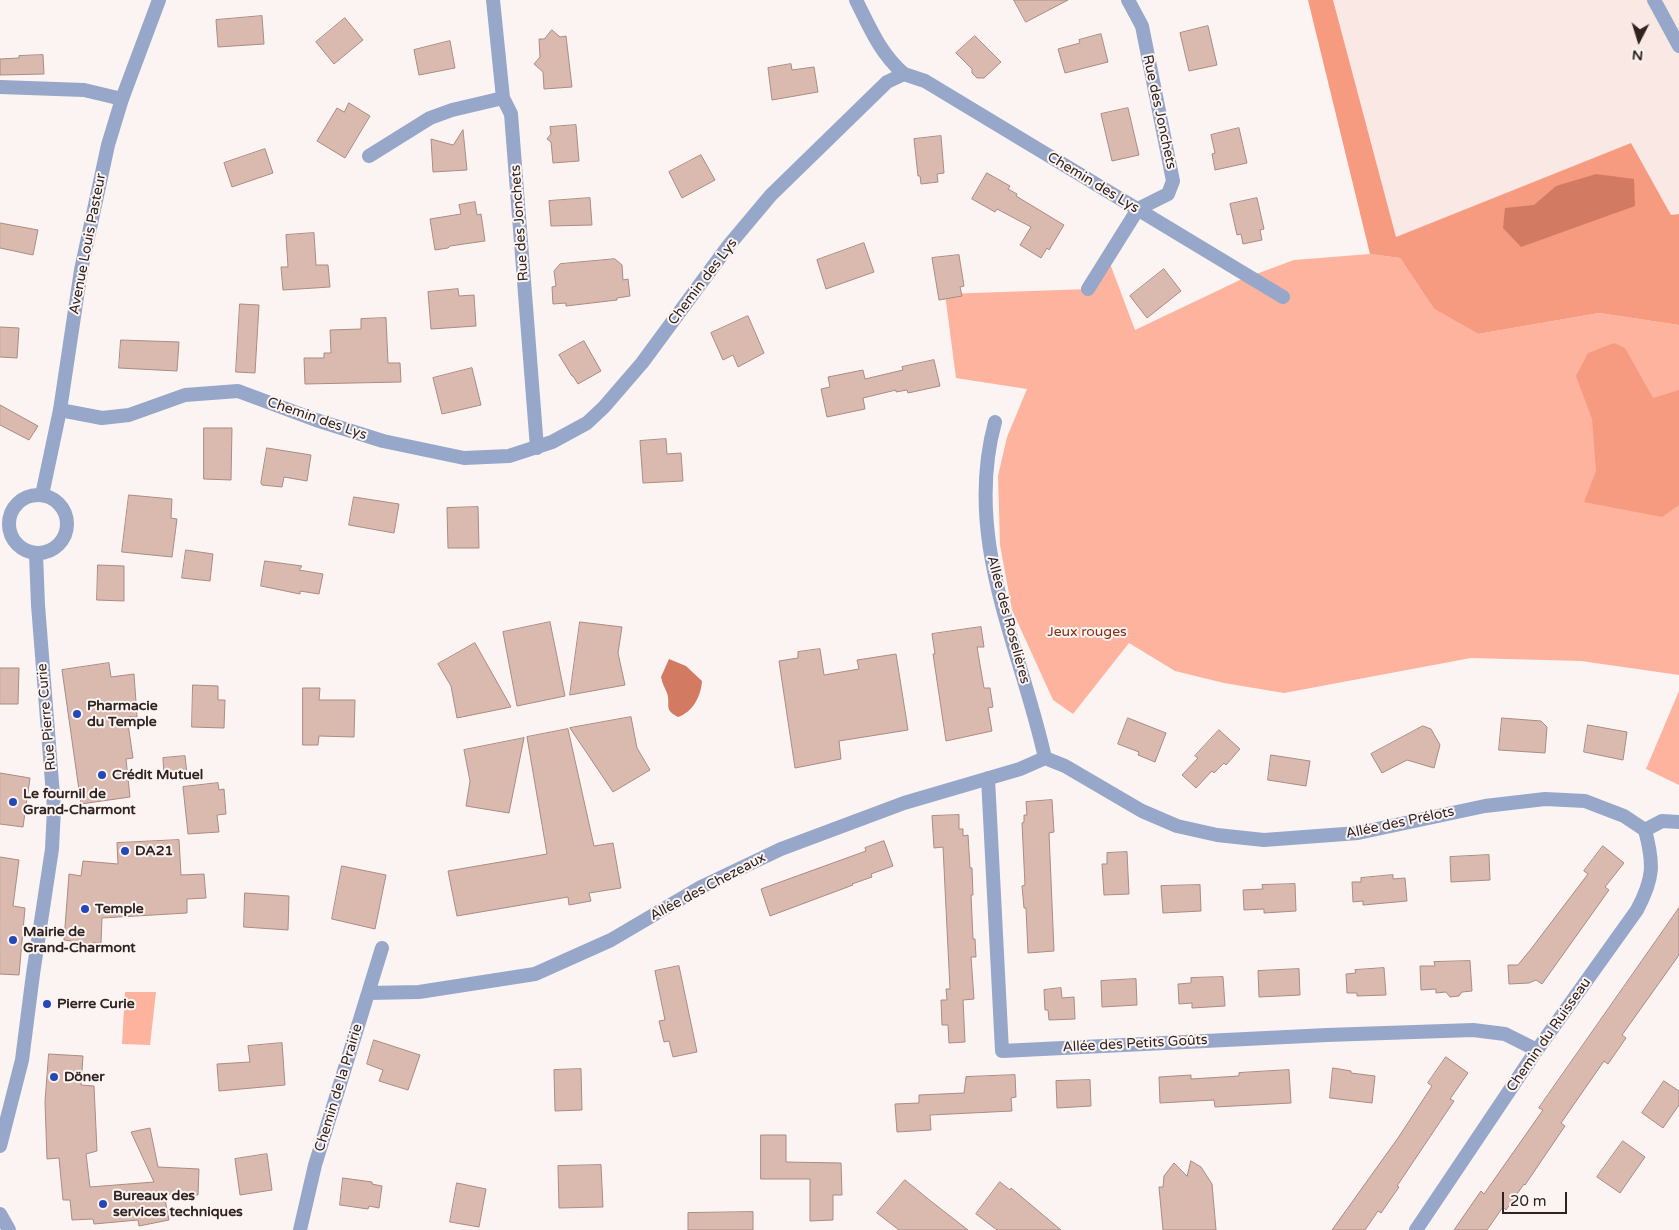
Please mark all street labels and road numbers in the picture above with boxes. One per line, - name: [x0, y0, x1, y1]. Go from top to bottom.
- street label: Rue des Jonchets: [1139, 53, 1179, 171]
- street label: Chemin des Lys: [1044, 149, 1142, 217]
- street label: Rue des Jonchets: [508, 164, 532, 282]
- street label: Avenue Louis Pasteur: [66, 172, 110, 316]
- street label: Chemin des Lys: [665, 235, 741, 329]
- street label: Chemin des Lys: [265, 394, 369, 444]
- street label: Allée des Roselières: [983, 554, 1033, 686]
- street label: Rue Pierre Curie: [34, 663, 60, 771]
- street label: Allée des Prélots: [1344, 803, 1456, 843]
- street label: Allée des Chezeaux: [647, 849, 769, 925]
- street label: Chemin du Ruisseau: [1503, 975, 1595, 1095]
- street label: Chemin de la Prairie: [312, 1022, 366, 1154]
- street label: Allée des Petits Goûts: [1062, 1032, 1208, 1056]

